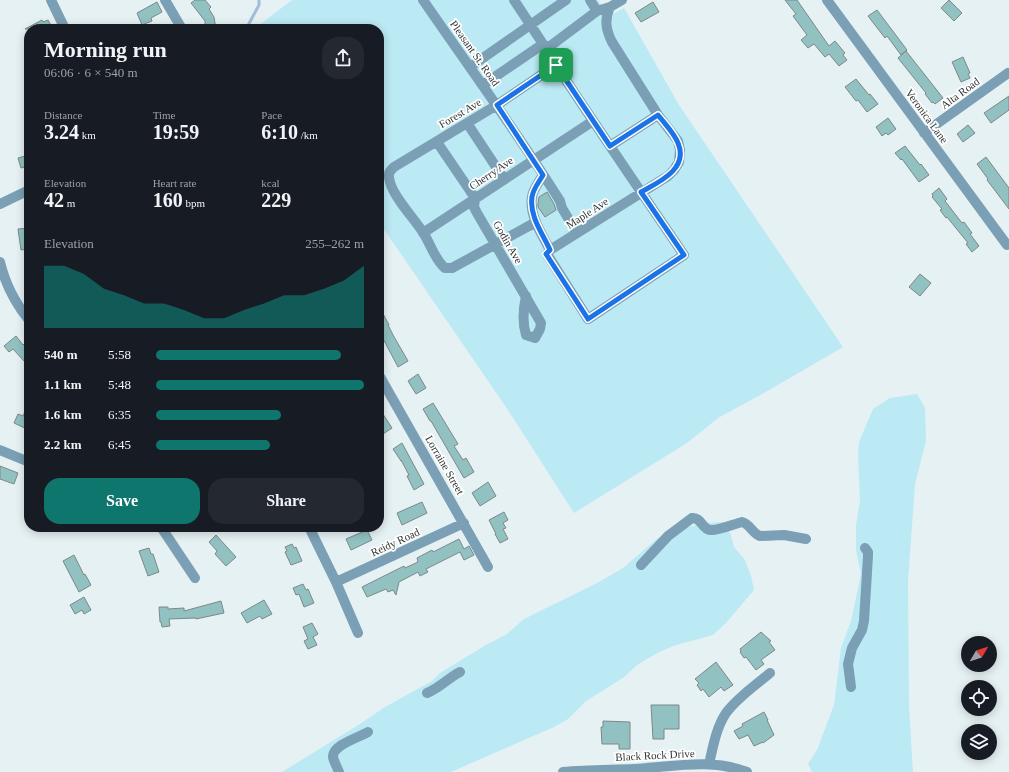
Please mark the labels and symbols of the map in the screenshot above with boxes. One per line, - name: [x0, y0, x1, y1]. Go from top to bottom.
- street label: Pleasant St. Road: [448, 18, 502, 89]
- pin: [539, 48, 573, 82]
- street label: Alta Road: [938, 75, 982, 111]
- street label: Veronica Lane: [903, 87, 951, 145]
- street label: Forest Ave: [437, 96, 483, 130]
- street label: Cherry Ave: [467, 154, 515, 192]
- street label: Maple Ave: [564, 195, 610, 231]
- street label: Godin Ave: [491, 219, 525, 266]
- street label: Lorraine Street: [423, 433, 467, 497]
- street label: Reidy Road: [369, 525, 422, 558]
- north arrow: [961, 636, 997, 672]
- street label: Black Rock Drive: [615, 747, 695, 763]

